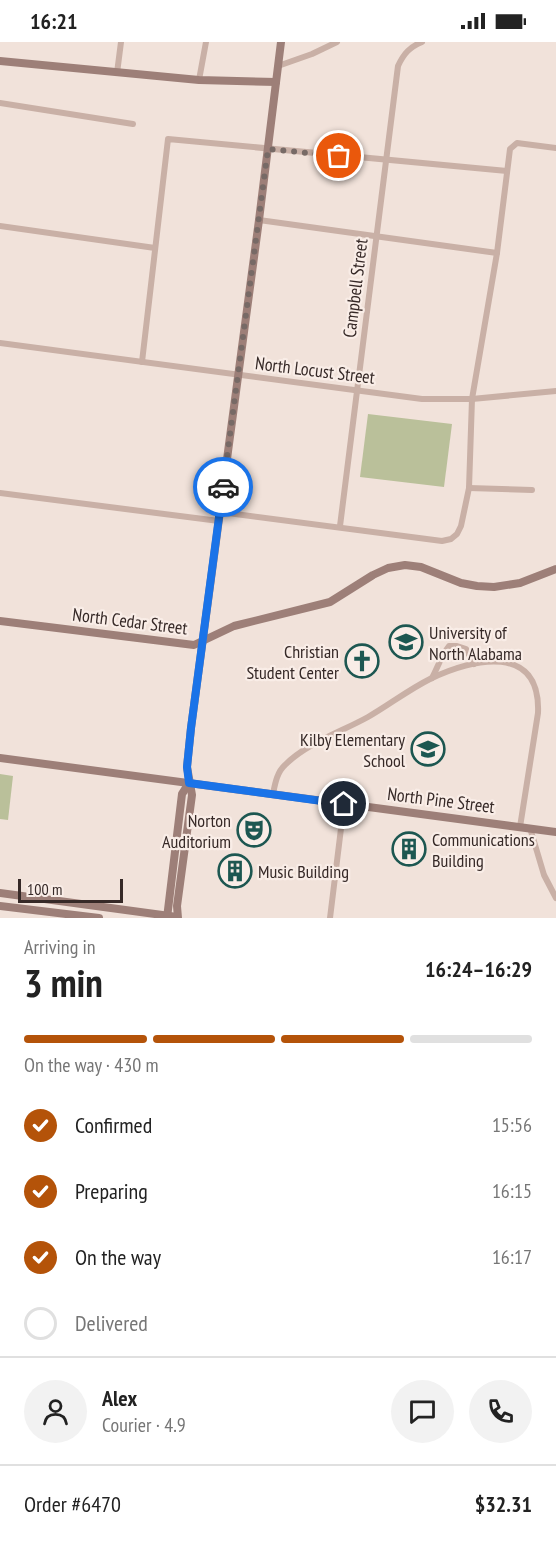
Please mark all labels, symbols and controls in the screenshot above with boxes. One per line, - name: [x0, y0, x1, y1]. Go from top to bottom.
- text: 16:21: [30, 7, 78, 35]
- pin: [313, 130, 364, 181]
- icon: bag: [322, 139, 355, 172]
- street label: Campbell Street: [338, 237, 372, 339]
- street label: North Locust Street: [254, 351, 376, 389]
- courier: [193, 457, 253, 517]
- icon: car: [207, 471, 240, 504]
- street label: North Cedar Street: [71, 603, 189, 639]
- place label: University of North Alabama: [429, 621, 522, 665]
- school or university icon: University of North Alabama: [388, 624, 424, 660]
- place label: Christian Student Center: [246, 640, 339, 684]
- church icon: Christian Student Center: [344, 643, 380, 679]
- place label: Kilby Elementary School: [300, 728, 406, 772]
- school or university icon: Kilby Elementary School: [410, 731, 446, 767]
- pin: [318, 778, 369, 829]
- street label: North Pine Street: [386, 782, 496, 818]
- icon: home: [327, 787, 360, 820]
- place label: Norton Auditorium: [162, 809, 231, 853]
- theatre icon: Norton Auditorium: [236, 812, 272, 848]
- place label: Communications Building: [432, 828, 535, 872]
- building icon: Communications Building: [391, 831, 427, 867]
- building icon: Music Building: [217, 853, 253, 889]
- place label: Music Building: [258, 860, 349, 883]
- scale bar: [18, 876, 123, 904]
- text: 100 m: [27, 879, 62, 899]
- text: Arriving in: [24, 934, 96, 960]
- text: 16:24–16:29: [425, 955, 532, 983]
- text: 3 min: [24, 957, 103, 1008]
- text: On the way · 430 m: [24, 1052, 159, 1078]
- icon: check: [24, 1109, 57, 1142]
- text: Confirmed: [75, 1111, 152, 1139]
- text: 15:56: [492, 1112, 532, 1138]
- icon: check: [24, 1175, 57, 1208]
- text: Preparing: [75, 1177, 148, 1205]
- text: 16:15: [492, 1178, 532, 1204]
- icon: check: [24, 1241, 57, 1274]
- text: On the way: [75, 1243, 161, 1271]
- text: 16:17: [492, 1244, 532, 1270]
- text: Delivered: [75, 1309, 148, 1337]
- button: person: [24, 1380, 87, 1443]
- button: chat: [391, 1380, 454, 1443]
- button: phone: [469, 1380, 532, 1443]
- text: Alex: [102, 1384, 137, 1412]
- text: Courier · 4.9: [102, 1412, 186, 1438]
- text: Order #6470: [24, 1490, 121, 1518]
- text: $32.31: [475, 1490, 532, 1518]

